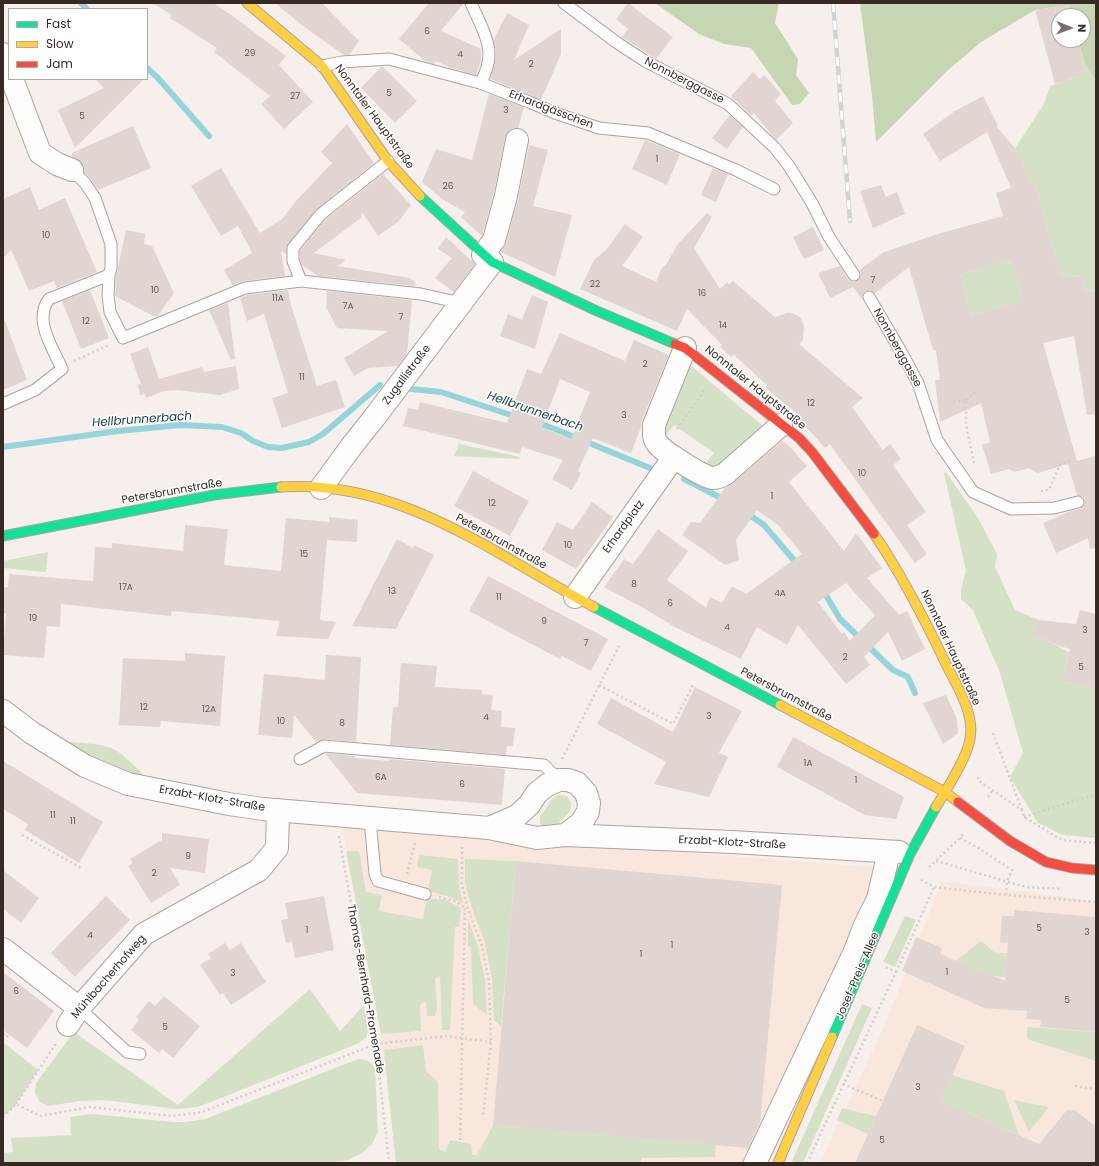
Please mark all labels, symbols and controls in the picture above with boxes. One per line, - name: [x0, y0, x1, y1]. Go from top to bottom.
- legend: [8, 8, 148, 80]
- north arrow: [1051, 8, 1091, 48]
- text: Fast: [46, 15, 71, 32]
- text: N: [1074, 24, 1090, 32]
- house number: 6: [424, 27, 430, 37]
- text: Slow: [46, 35, 74, 52]
- house number: 29: [245, 49, 255, 59]
- house number: 4: [457, 50, 463, 60]
- text: Jam: [46, 55, 73, 72]
- street label: Nonnberggasse: [642, 55, 726, 107]
- house number: 2: [528, 60, 534, 70]
- street label: Nonntaler Hauptstraße: [332, 62, 416, 172]
- street label: Erhardgässchen: [507, 88, 595, 132]
- house number: 5: [386, 89, 392, 99]
- house number: 27: [290, 92, 300, 102]
- house number: 3: [503, 106, 509, 116]
- house number: 5: [79, 112, 85, 122]
- house number: 1: [656, 155, 658, 165]
- house number: 26: [443, 182, 453, 192]
- house number: 10: [42, 231, 50, 241]
- house number: 7: [871, 276, 875, 286]
- house number: 22: [590, 280, 600, 290]
- house number: 10: [151, 286, 159, 296]
- house number: 16: [698, 289, 706, 299]
- house number: 11A: [272, 294, 284, 304]
- house number: 7A: [343, 302, 353, 312]
- street label: Nonnberggasse: [870, 306, 924, 390]
- house number: 7: [399, 313, 403, 323]
- house number: 12: [82, 317, 90, 327]
- house number: 14: [719, 321, 727, 331]
- street label: Zugallistraße: [380, 342, 434, 408]
- street label: Nonntaler Hauptstraße: [702, 343, 808, 433]
- house number: 2: [642, 360, 648, 370]
- house number: 11: [299, 373, 305, 383]
- water label: Hellbrunnerbach: [485, 389, 585, 435]
- house number: 12: [807, 399, 815, 409]
- water label: Hellbrunnerbach: [91, 409, 193, 431]
- house number: 3: [621, 411, 627, 421]
- house number: 10: [858, 469, 866, 479]
- street label: Petersbrunnstraße: [121, 477, 223, 507]
- house number: 1: [771, 492, 773, 502]
- street label: Erhardplatz: [600, 498, 648, 556]
- house number: 12: [488, 499, 496, 509]
- street label: Petersbrunnstraße: [453, 511, 549, 573]
- house number: 10: [564, 541, 572, 551]
- house number: 15: [300, 550, 308, 560]
- house number: 8: [631, 580, 637, 590]
- house number: 17A: [119, 583, 133, 593]
- house number: 13: [388, 587, 396, 597]
- street label: Nonntaler Hauptstraße: [917, 588, 983, 708]
- house number: 4A: [774, 589, 786, 599]
- house number: 11: [496, 593, 502, 603]
- house number: 6: [667, 599, 673, 609]
- house number: 19: [29, 614, 37, 624]
- house number: 9: [541, 617, 547, 627]
- house number: 4: [724, 623, 730, 633]
- house number: 3: [1082, 626, 1088, 636]
- house number: 7: [584, 639, 588, 649]
- house number: 2: [842, 653, 848, 663]
- house number: 5: [1078, 663, 1084, 673]
- street label: Petersbrunnstraße: [738, 665, 834, 725]
- house number: 12: [140, 703, 148, 713]
- house number: 12A: [202, 705, 216, 715]
- house number: 3: [706, 712, 712, 722]
- house number: 4: [483, 713, 489, 723]
- house number: 10: [277, 717, 285, 727]
- house number: 8: [339, 719, 345, 729]
- house number: 1A: [804, 759, 812, 769]
- house number: 6A: [375, 773, 387, 783]
- house number: 1: [855, 776, 857, 786]
- house number: 6: [459, 780, 465, 790]
- street label: Erzabt-Klotz-Straße: [158, 783, 266, 815]
- house number: 11: [50, 811, 56, 821]
- house number: 11: [70, 817, 76, 827]
- street label: Erzabt-Klotz-Straße: [678, 834, 786, 852]
- house number: 9: [185, 852, 191, 862]
- house number: 2: [151, 869, 157, 879]
- street label: Thomas-Bernhard-Promenade: [344, 903, 386, 1075]
- house number: 5: [1036, 924, 1042, 934]
- house number: 1: [306, 926, 308, 936]
- house number: 3: [1084, 928, 1090, 938]
- street label: Josef-Preis-Allee: [834, 930, 882, 1022]
- house number: 4: [87, 931, 93, 941]
- street label: Mühlbacherhofweg: [69, 932, 149, 1022]
- house number: 1: [671, 941, 673, 951]
- house number: 1: [640, 950, 642, 960]
- house number: 1: [946, 968, 948, 978]
- house number: 3: [230, 969, 236, 979]
- house number: 6: [13, 987, 19, 997]
- house number: 5: [1064, 996, 1070, 1006]
- house number: 5: [162, 1023, 168, 1033]
- house number: 3: [915, 1083, 921, 1093]
- house number: 5: [879, 1136, 885, 1146]

